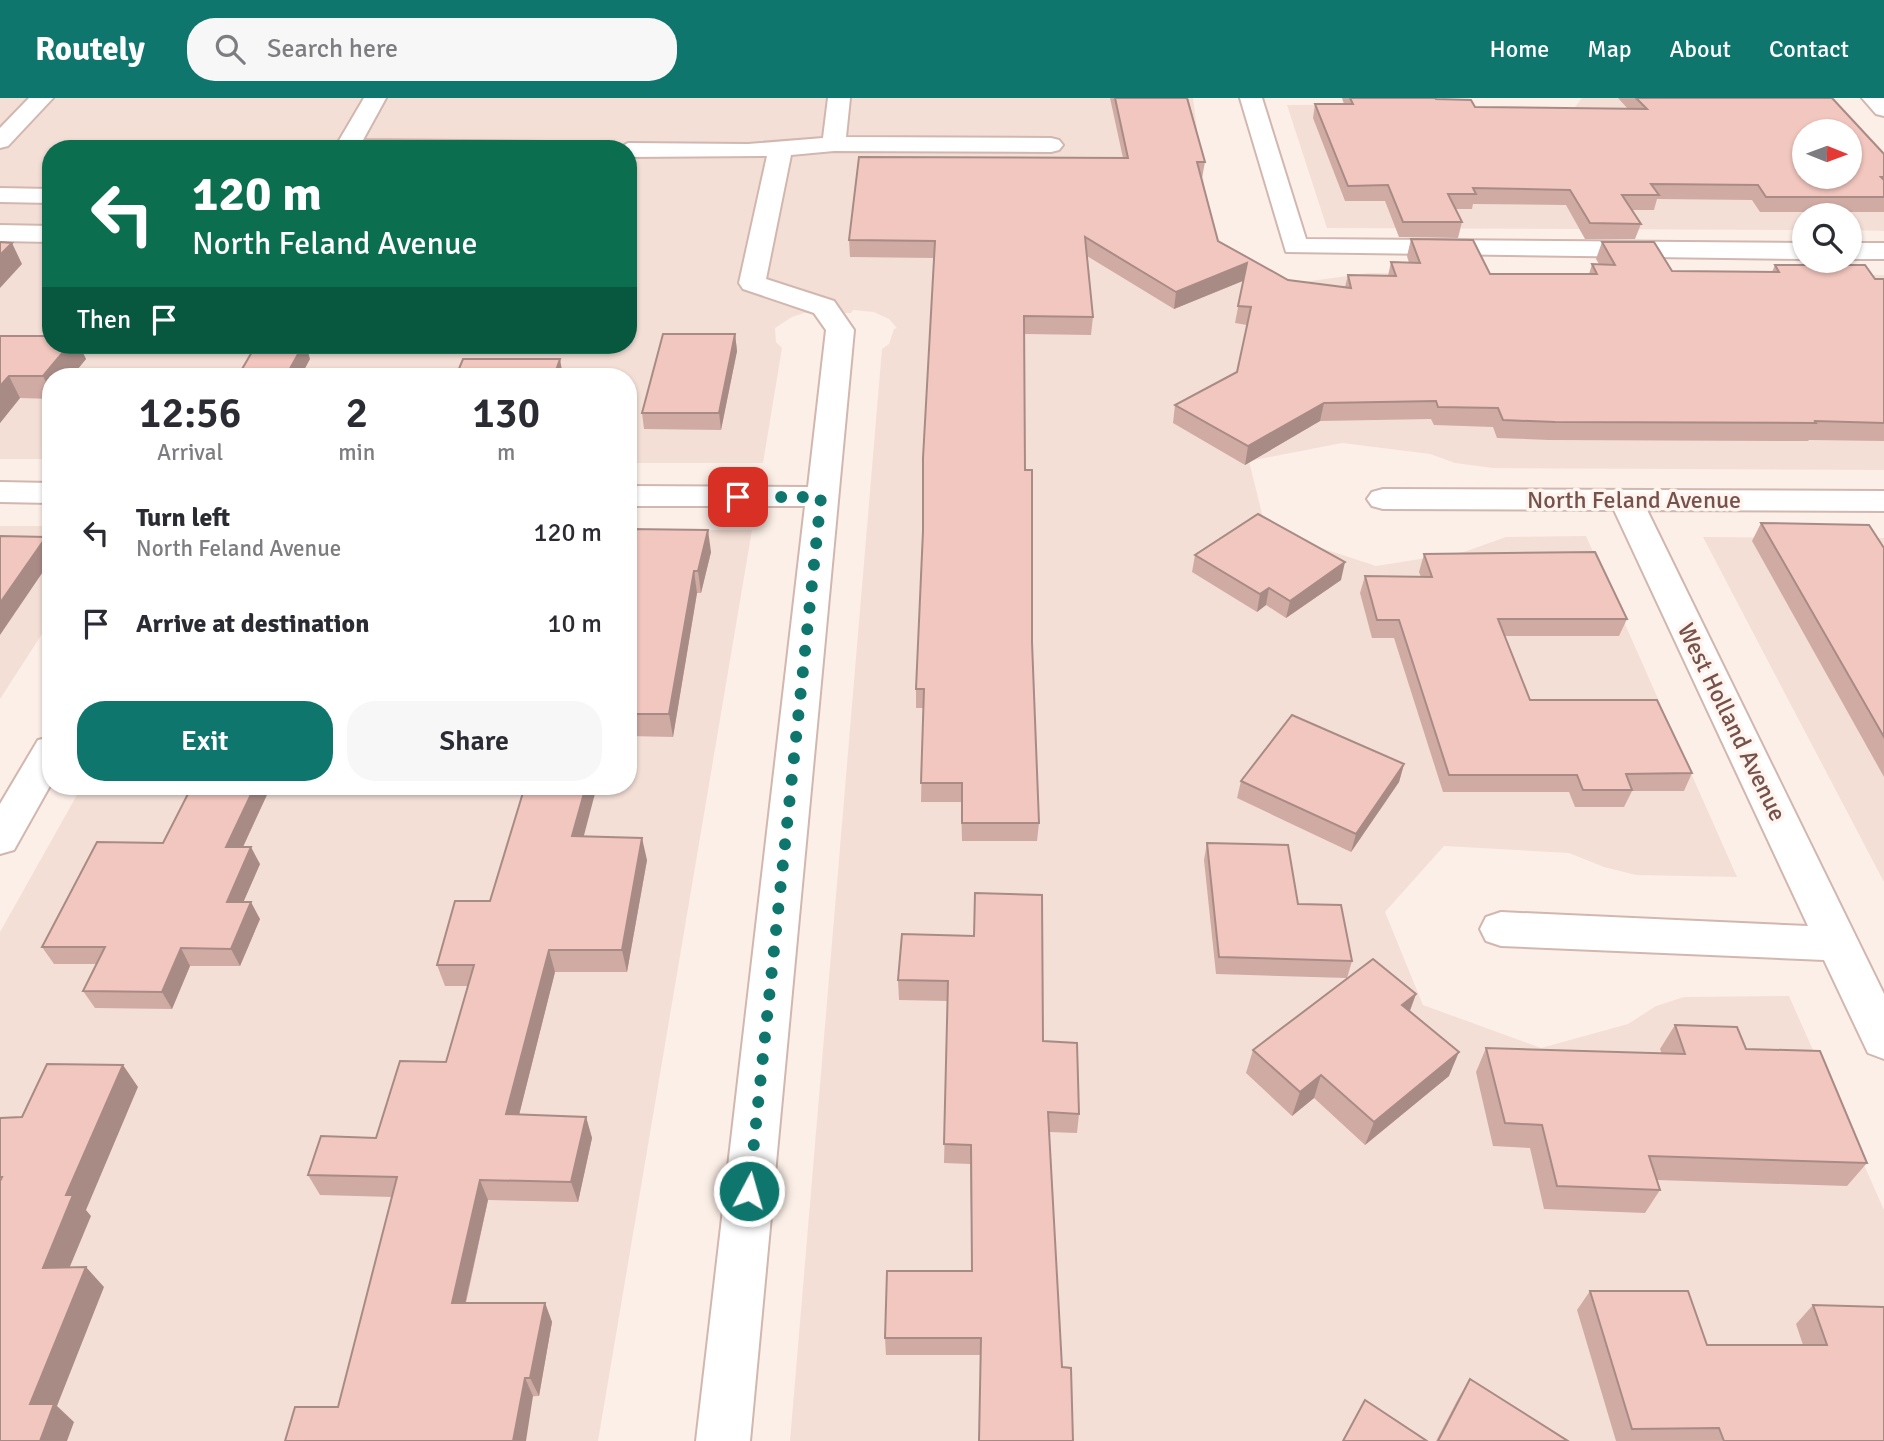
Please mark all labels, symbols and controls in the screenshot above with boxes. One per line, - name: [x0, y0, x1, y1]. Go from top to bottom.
- search box: [187, 18, 677, 81]
- text: Routely: [35, 29, 145, 70]
- icon: search: [211, 30, 249, 68]
- text: Search here: [267, 33, 398, 65]
- text: Home: [1489, 34, 1549, 64]
- text: Map: [1587, 34, 1632, 64]
- text: About: [1670, 34, 1731, 64]
- text: Contact: [1769, 34, 1849, 64]
- north arrow: [1792, 119, 1862, 189]
- map controls: [1792, 119, 1862, 273]
- text: 120 m: [192, 164, 322, 224]
- icon: left: [77, 168, 168, 259]
- button: search: [1792, 203, 1862, 273]
- text: North Feland Avenue: [192, 224, 478, 263]
- icon: arrive: [145, 301, 183, 339]
- text: Then: [77, 304, 131, 336]
- text: 12:56: [139, 388, 241, 439]
- text: 2: [345, 388, 368, 439]
- text: 130: [472, 388, 540, 439]
- text: Arrival: [157, 438, 223, 467]
- text: min: [338, 438, 375, 467]
- text: m: [497, 438, 515, 467]
- pin: [708, 467, 768, 527]
- icon: arrive: [719, 478, 757, 516]
- street label: North Feland Avenue: [1527, 485, 1741, 515]
- text: Turn left: [136, 502, 230, 534]
- icon: left: [77, 514, 115, 552]
- text: 120 m: [533, 517, 602, 549]
- text: North Feland Avenue: [136, 534, 341, 563]
- icon: arrive: [77, 605, 115, 643]
- text: Arrive at destination: [136, 608, 369, 640]
- text: 10 m: [547, 608, 602, 640]
- street label: West Holland Avenue: [1671, 618, 1793, 826]
- button: Exit: [77, 701, 333, 781]
- button: Share: [347, 701, 602, 781]
- position arrow: [712, 1154, 786, 1228]

